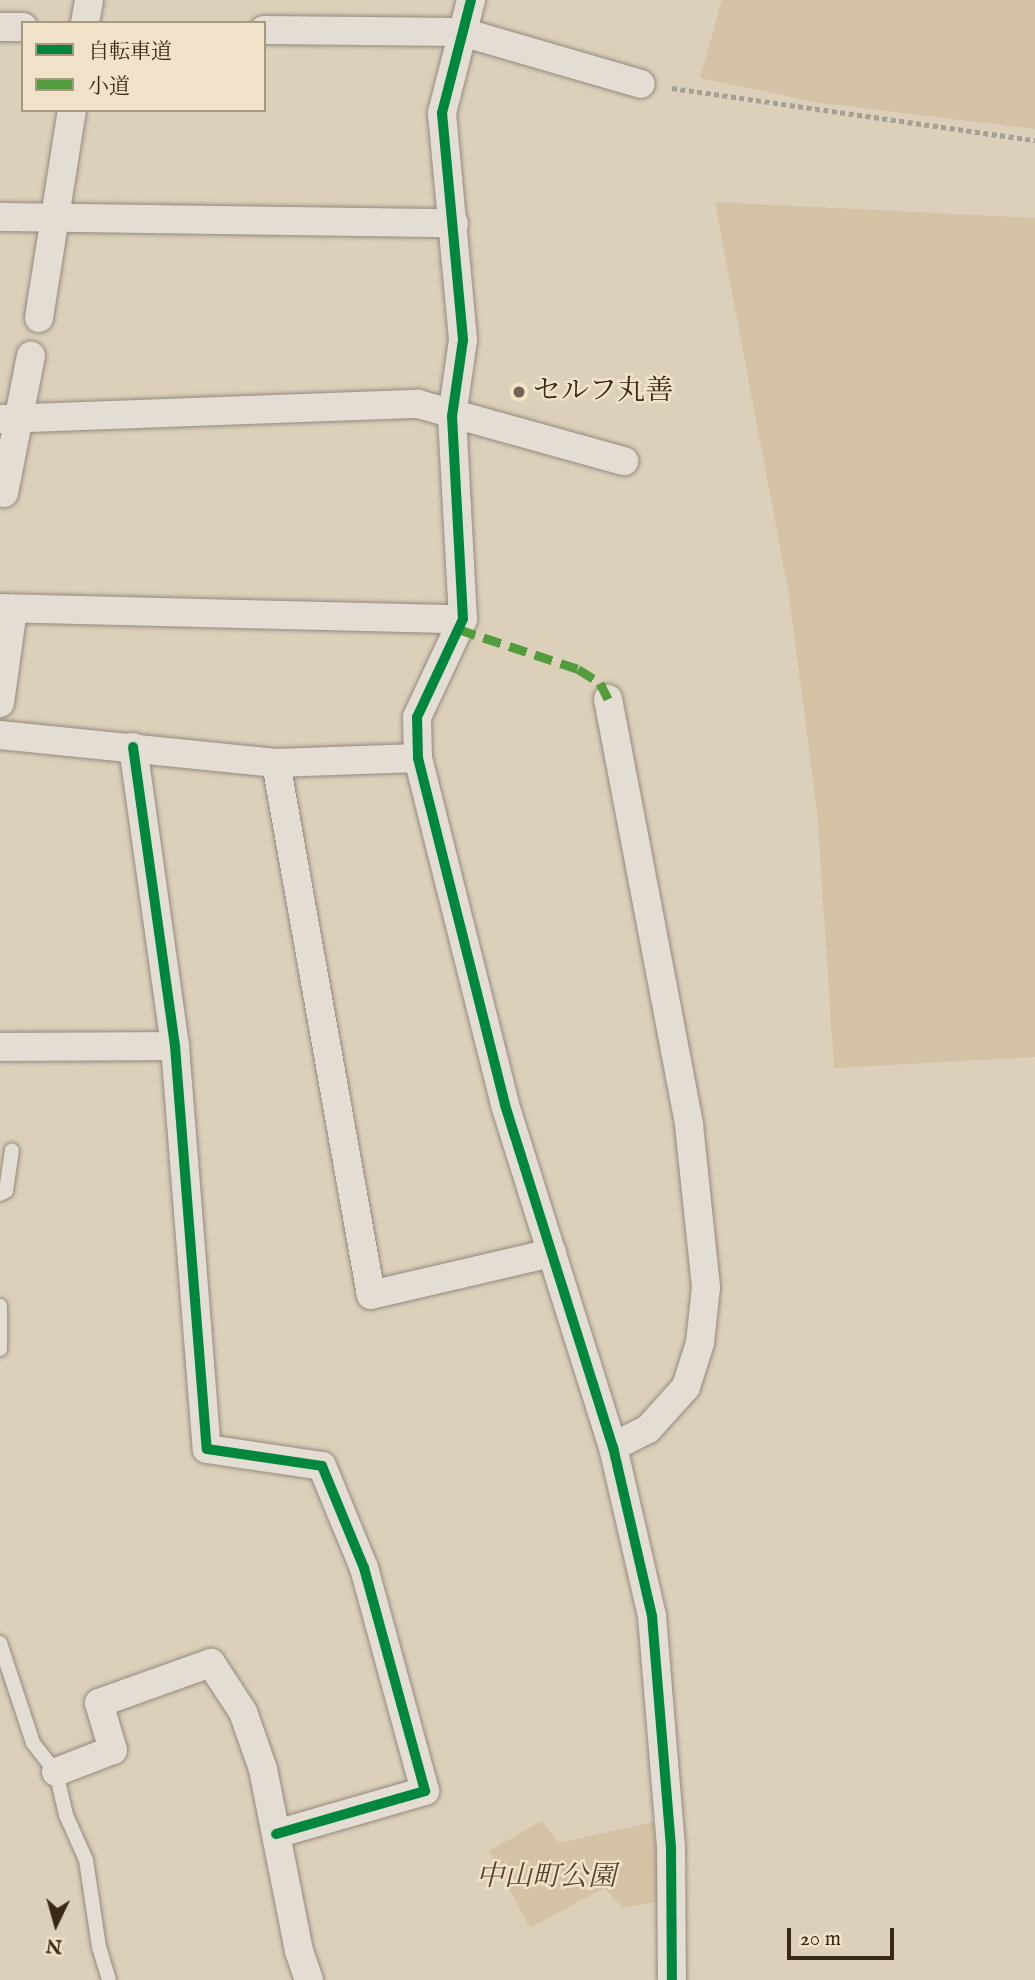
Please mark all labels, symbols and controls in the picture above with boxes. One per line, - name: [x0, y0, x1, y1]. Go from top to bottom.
- legend: [21, 21, 266, 112]
- text: 自転車道: [88, 39, 172, 66]
- text: 小道: [88, 74, 130, 101]
- place label: セルフ丸善: [533, 375, 673, 409]
- marker: セルフ丸善: [511, 384, 527, 400]
- park label: 中山町公園: [476, 1861, 616, 1895]
- north arrow: [21, 1889, 91, 1959]
- scale bar: [790, 1913, 897, 1957]
- text: 20 m: [800, 1926, 841, 1953]
- text: N: [45, 1932, 63, 1958]

